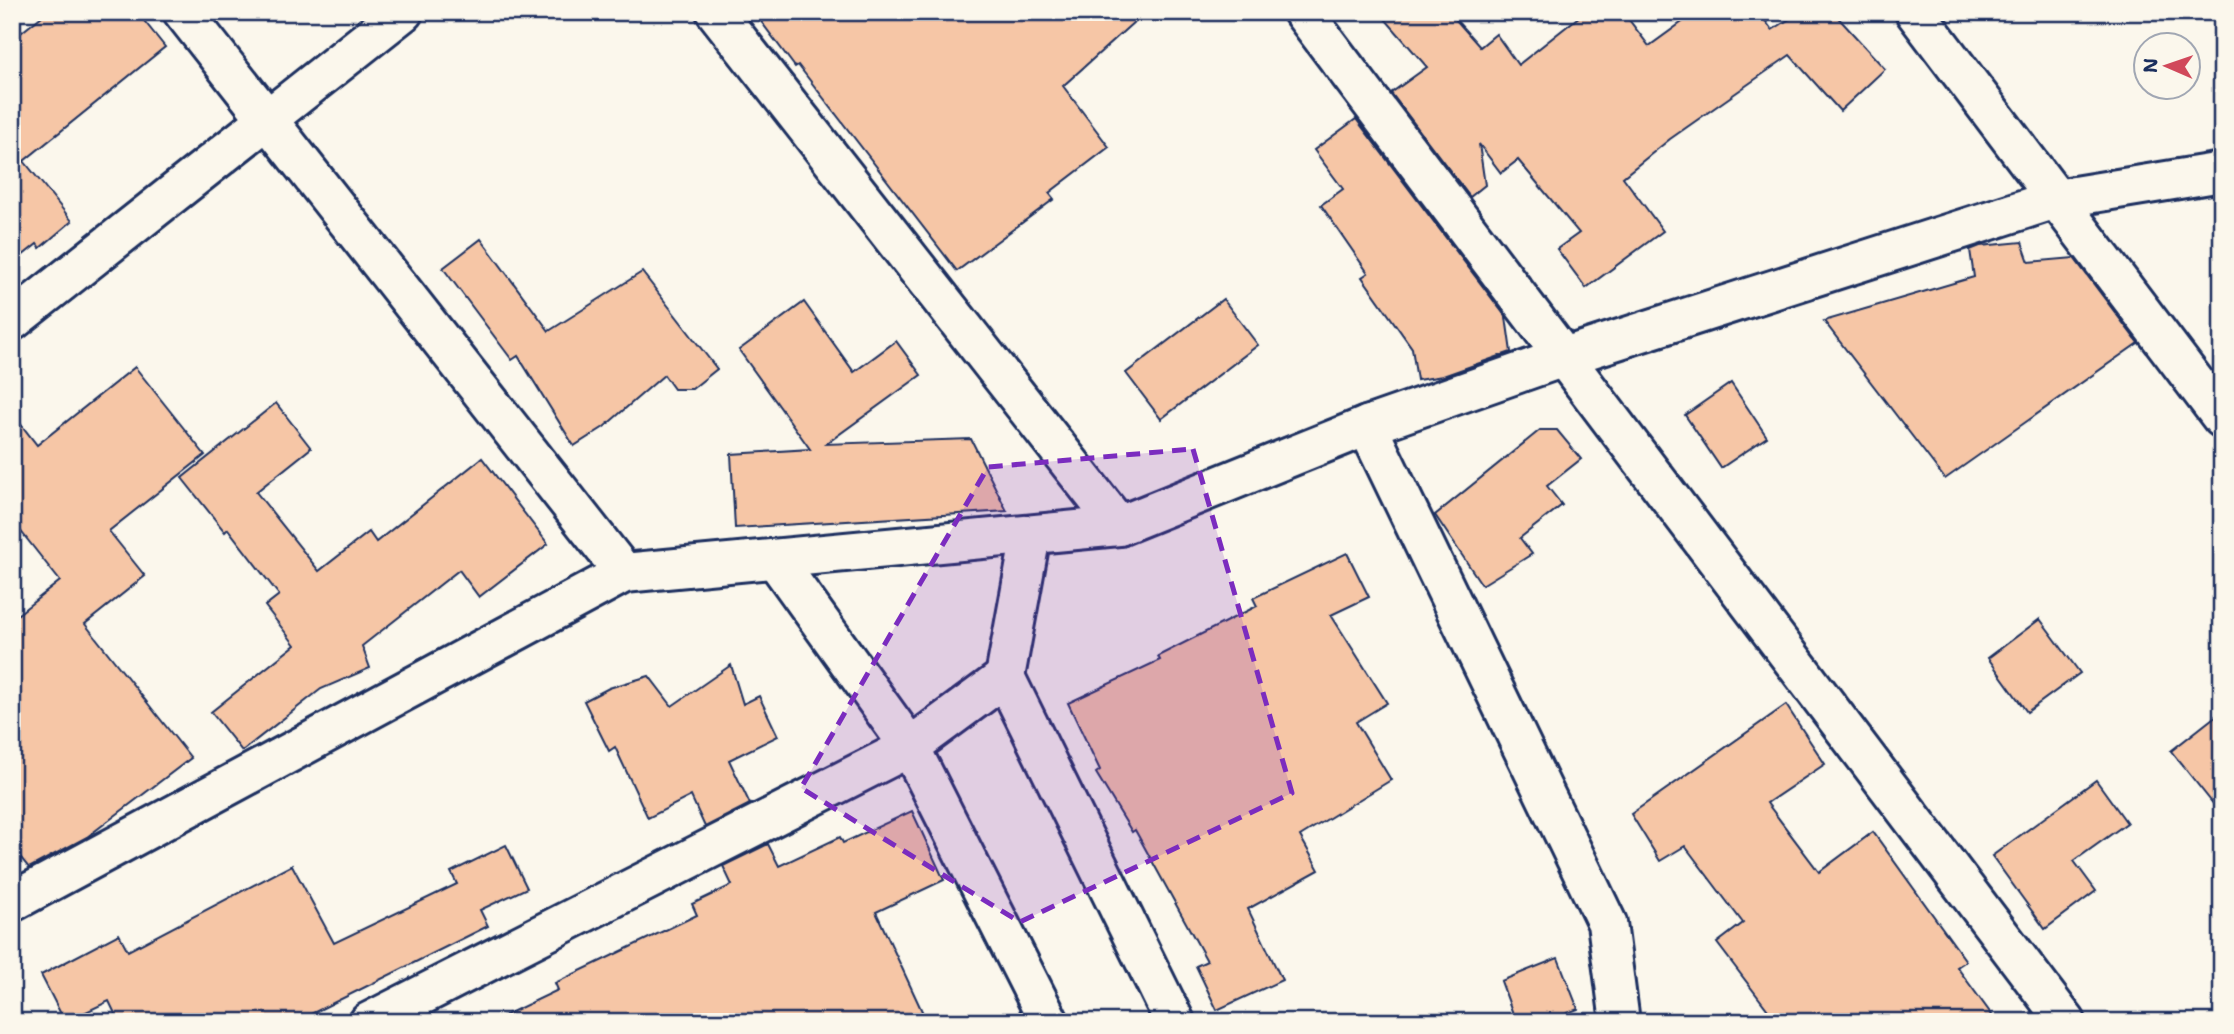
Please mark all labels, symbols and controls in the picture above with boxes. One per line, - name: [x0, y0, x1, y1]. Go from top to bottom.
- north arrow: [2132, 32, 2202, 102]
- text: N: [2138, 57, 2163, 73]

